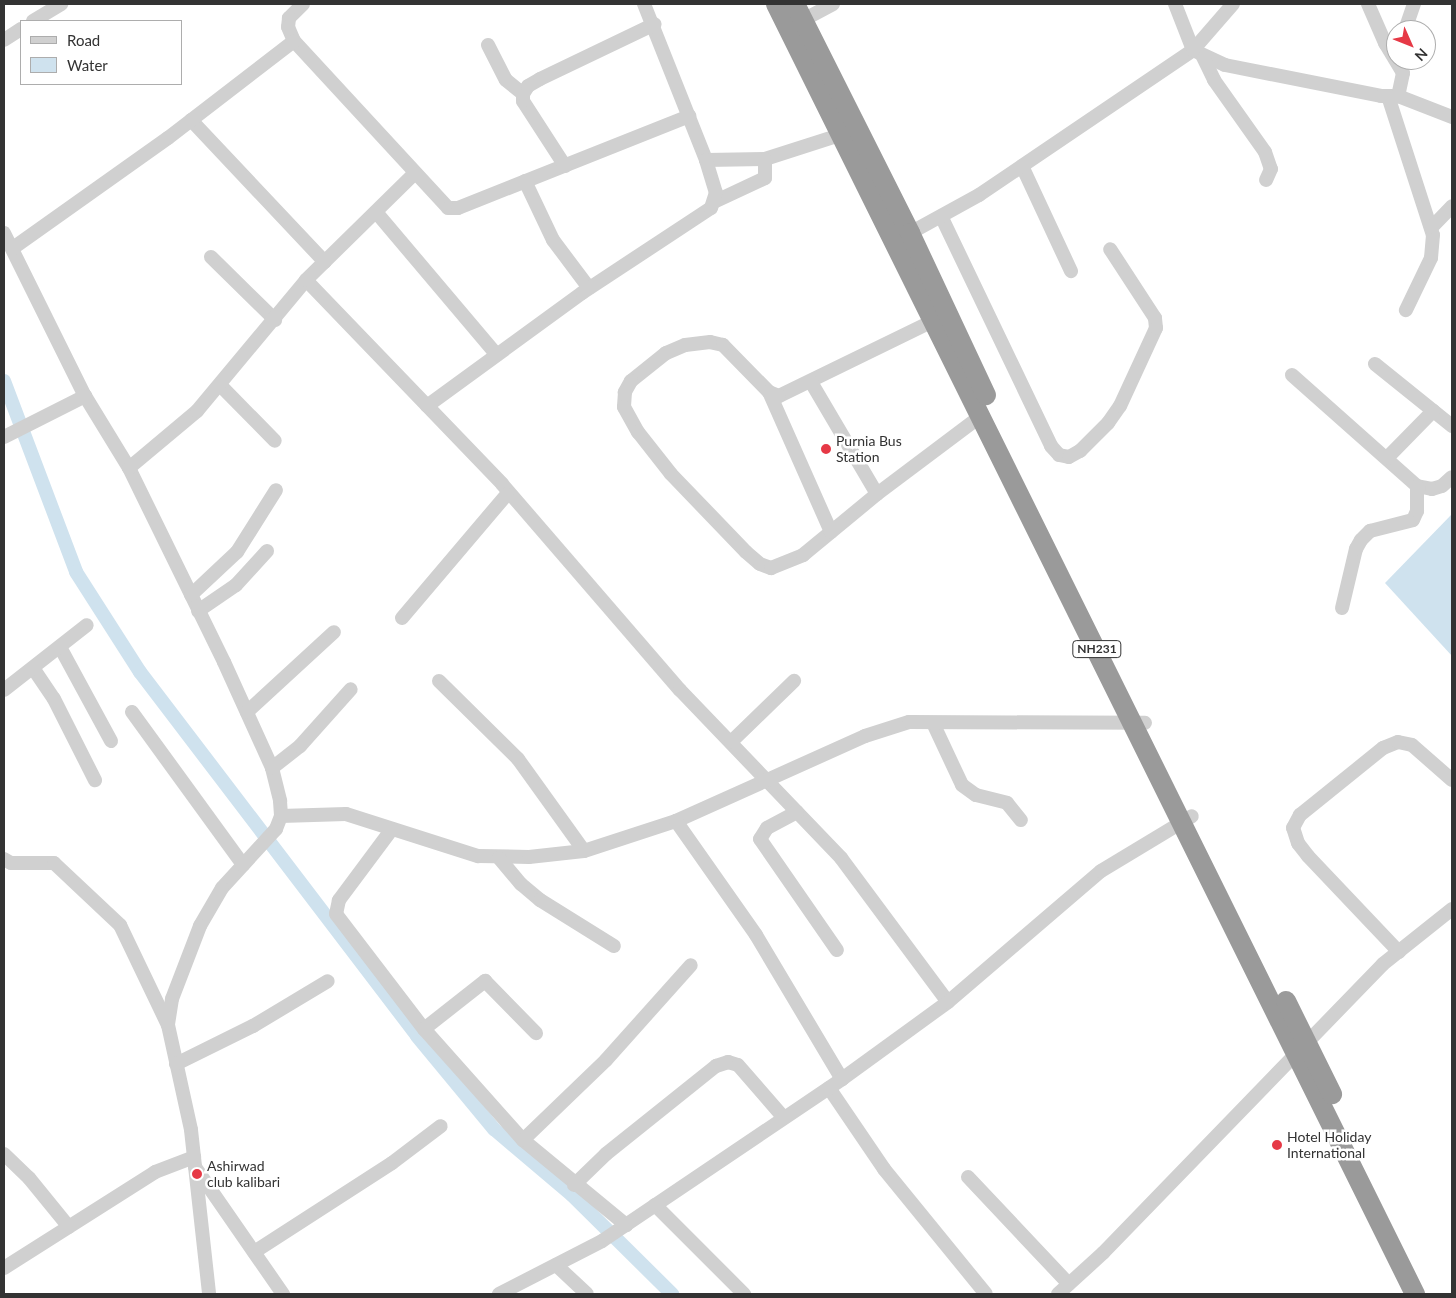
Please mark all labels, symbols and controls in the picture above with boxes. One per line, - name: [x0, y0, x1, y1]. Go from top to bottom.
- legend: [20, 20, 182, 85]
- north arrow: [1386, 20, 1436, 70]
- text: Road: [67, 31, 100, 49]
- text: N: [1412, 45, 1431, 65]
- text: Water: [67, 56, 108, 74]
- place label: Purnia Bus Station: [836, 433, 902, 466]
- marker: Purnia Bus Station: [820, 443, 832, 455]
- road number: NH231: [1072, 640, 1122, 659]
- place label: Hotel Holiday International: [1287, 1129, 1371, 1162]
- marker: Hotel Holiday International: [1271, 1139, 1283, 1151]
- place label: Ashirwad club kalibari: [207, 1158, 280, 1190]
- marker: Ashirwad club kalibari: [191, 1168, 203, 1180]

